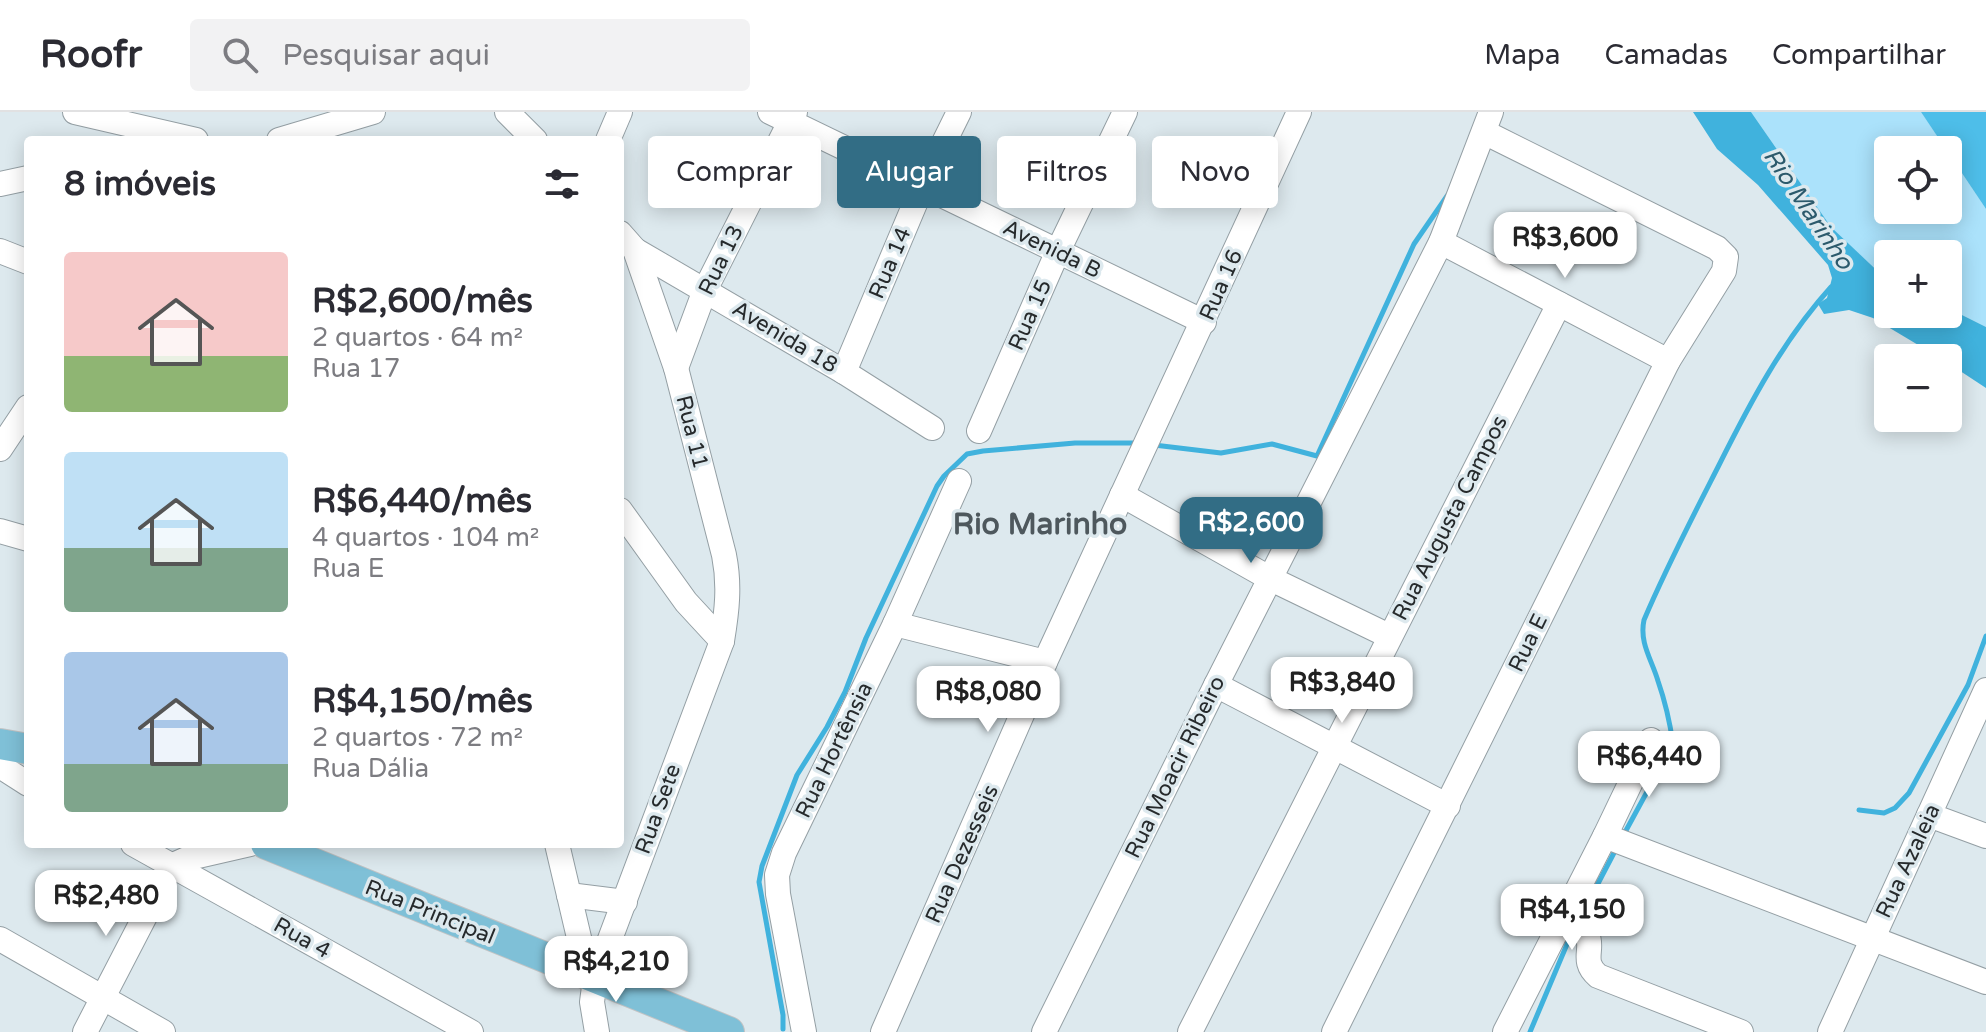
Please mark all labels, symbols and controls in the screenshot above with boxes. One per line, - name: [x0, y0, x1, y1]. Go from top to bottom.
- search box: [190, 19, 750, 91]
- text: Roofr: [40, 32, 142, 78]
- icon: search: [218, 33, 262, 77]
- text: Pesquisar aqui: [282, 37, 490, 74]
- text: Mapa: [1484, 38, 1560, 72]
- text: Camadas: [1604, 38, 1728, 72]
- text: Compartilhar: [1772, 38, 1946, 72]
- chip: Comprar: [648, 136, 821, 208]
- chip: Alugar: [837, 136, 981, 208]
- chip: Filtros: [997, 136, 1136, 208]
- chip: Novo: [1152, 136, 1278, 208]
- map controls: [1874, 136, 1962, 432]
- button: locate: [1874, 136, 1962, 224]
- water label: Rio Marinho: [1757, 143, 1860, 276]
- icon: filters: [540, 162, 584, 206]
- text: 8 imóveis: [64, 164, 216, 205]
- pin: R$3,600: [1491, 212, 1639, 280]
- street label: Avenida B: [999, 214, 1105, 284]
- street label: Rua 13: [693, 221, 749, 299]
- text: R$3,600: [1512, 222, 1618, 253]
- street label: Rua 14: [863, 223, 917, 302]
- button: +: [1874, 240, 1962, 328]
- street label: Rua 16: [1194, 246, 1248, 324]
- street label: Rua 15: [1003, 276, 1057, 354]
- text: R$2,600/mês: [312, 281, 533, 322]
- icon: home: [128, 284, 224, 380]
- street label: Avenida 18: [728, 295, 842, 379]
- text: 2 quartos · 64 m²: [312, 322, 523, 353]
- button: −: [1874, 344, 1962, 432]
- text: Rua 17: [312, 353, 400, 384]
- street label: Rua 11: [670, 393, 714, 471]
- street label: Rua Augusta Campos: [1387, 411, 1513, 625]
- text: R$6,440/mês: [312, 481, 532, 522]
- icon: home: [128, 484, 224, 580]
- pin: R$2,600: [1177, 497, 1325, 565]
- district label: Rio Marinho: [953, 506, 1127, 543]
- text: R$2,600: [1198, 507, 1304, 538]
- text: 4 quartos · 104 m²: [312, 522, 539, 553]
- text: Rua E: [312, 553, 384, 584]
- street label: Rua E: [1503, 610, 1553, 676]
- pin: R$3,840: [1268, 657, 1416, 725]
- pin: R$8,080: [914, 666, 1062, 734]
- text: R$3,840: [1289, 667, 1395, 698]
- street label: Rua Moacir Ribeiro: [1120, 672, 1230, 862]
- text: R$8,080: [935, 676, 1041, 707]
- street label: Rua Hortênsia: [790, 678, 878, 822]
- text: R$4,150/mês: [312, 681, 533, 722]
- icon: home: [128, 684, 224, 780]
- text: 2 quartos · 72 m²: [312, 722, 523, 753]
- pin: R$6,440: [1575, 731, 1723, 799]
- text: R$6,440: [1596, 741, 1702, 772]
- text: Rua Dália: [312, 753, 429, 784]
- street label: Rua Sete: [630, 760, 686, 858]
- street label: Rua Dezesseis: [920, 781, 1004, 927]
- street label: Rua Azaleia: [1870, 800, 1946, 922]
- pin: R$2,480: [32, 870, 180, 938]
- street label: Rua Principal: [361, 874, 499, 950]
- text: R$2,480: [53, 880, 159, 911]
- pin: R$4,150: [1498, 884, 1646, 952]
- text: R$4,150: [1519, 894, 1625, 925]
- street label: Rua 4: [269, 912, 335, 964]
- pin: R$4,210: [542, 936, 690, 1004]
- text: R$4,210: [563, 946, 669, 977]

